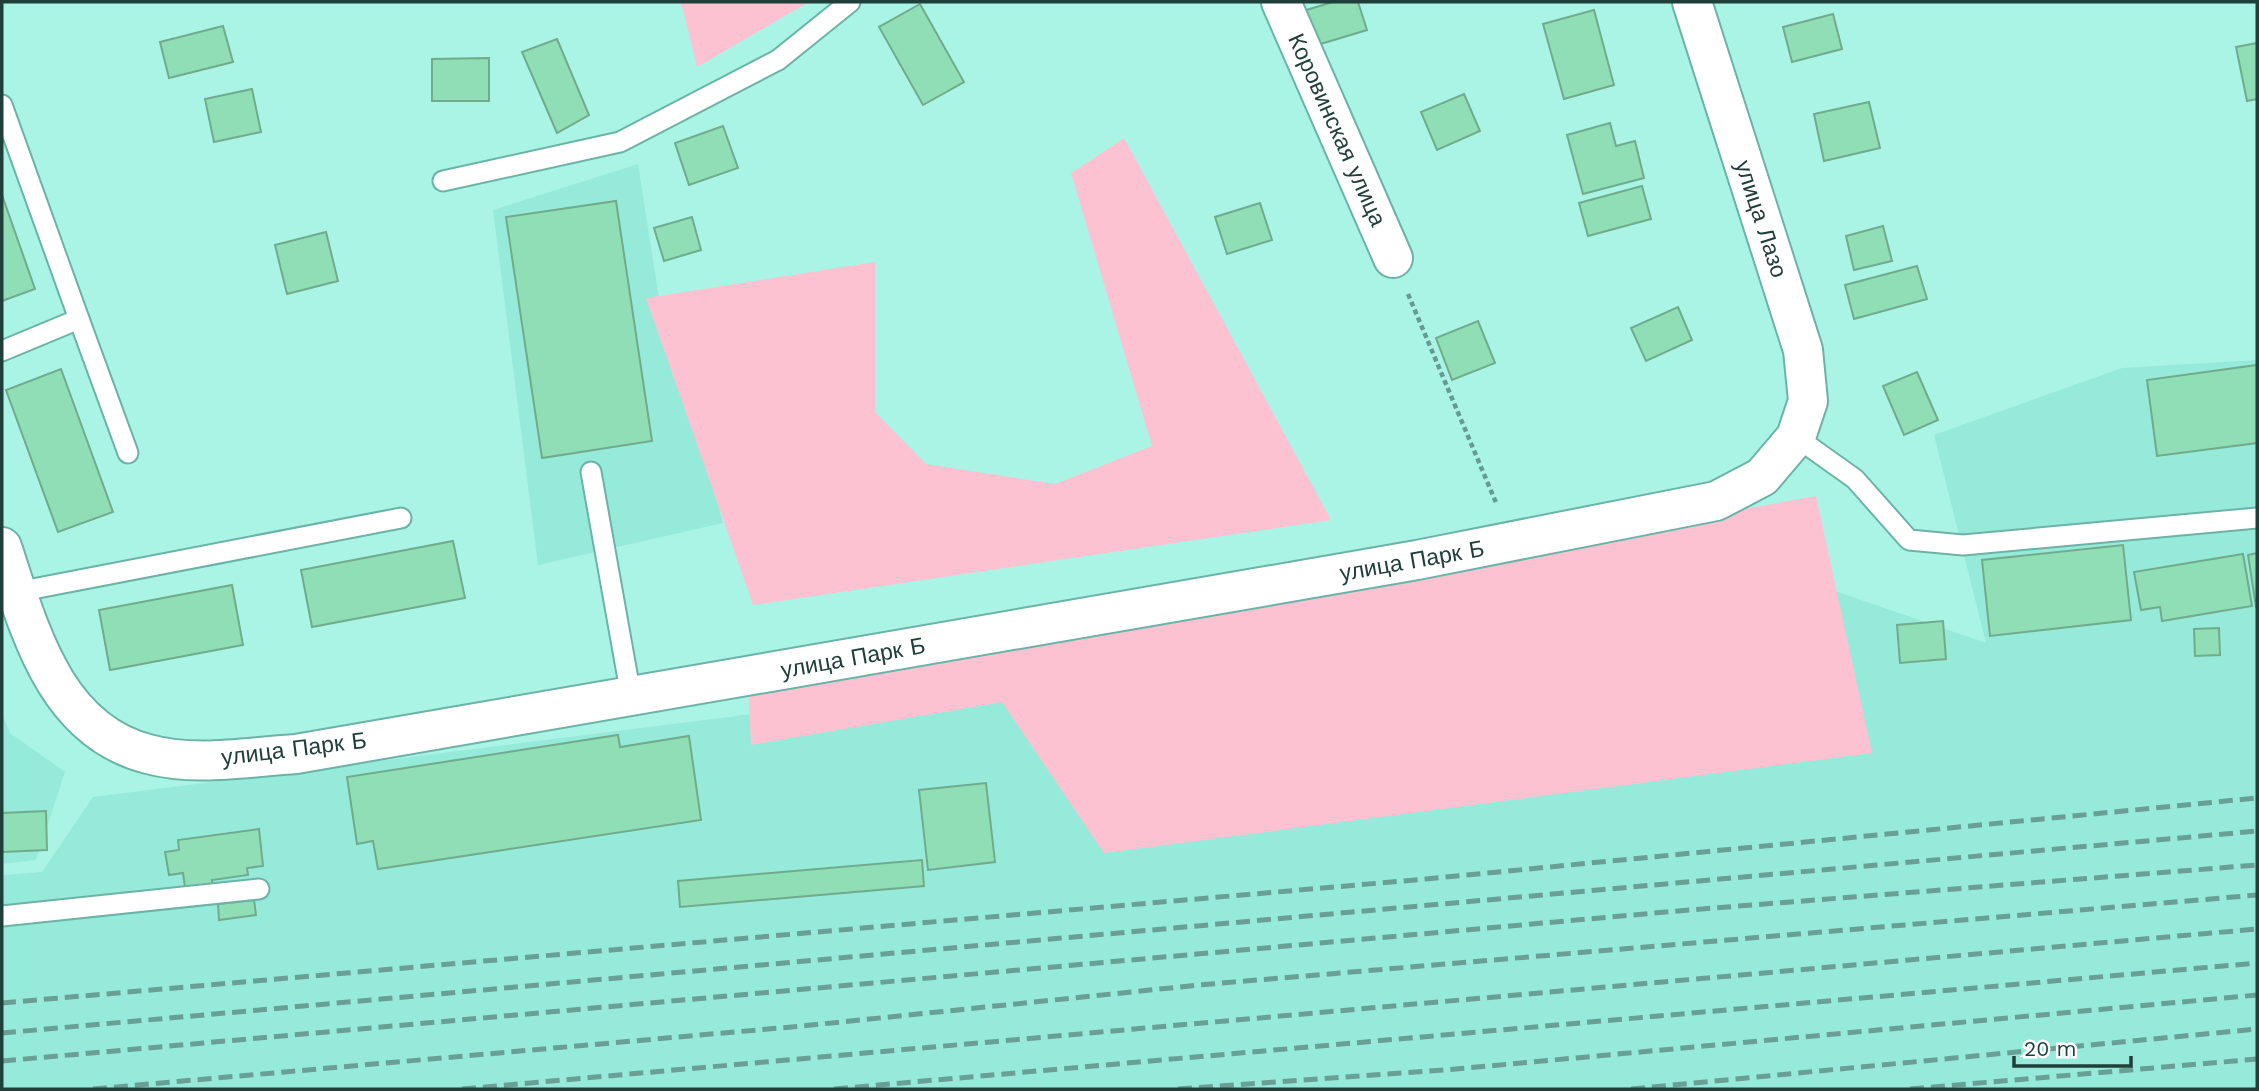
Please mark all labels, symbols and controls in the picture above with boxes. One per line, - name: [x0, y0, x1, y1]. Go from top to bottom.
- street label: Коровинская улица: [1282, 30, 1392, 231]
- street label: улица Лазо: [1729, 157, 1793, 281]
- street label: улица Парк Б: [1338, 535, 1486, 587]
- street label: улица Парк Б: [779, 632, 927, 684]
- street label: улица Парк Б: [220, 727, 368, 771]
- scale bar: [2014, 1024, 2131, 1068]
- text: 20 m: [2024, 1036, 2076, 1061]

